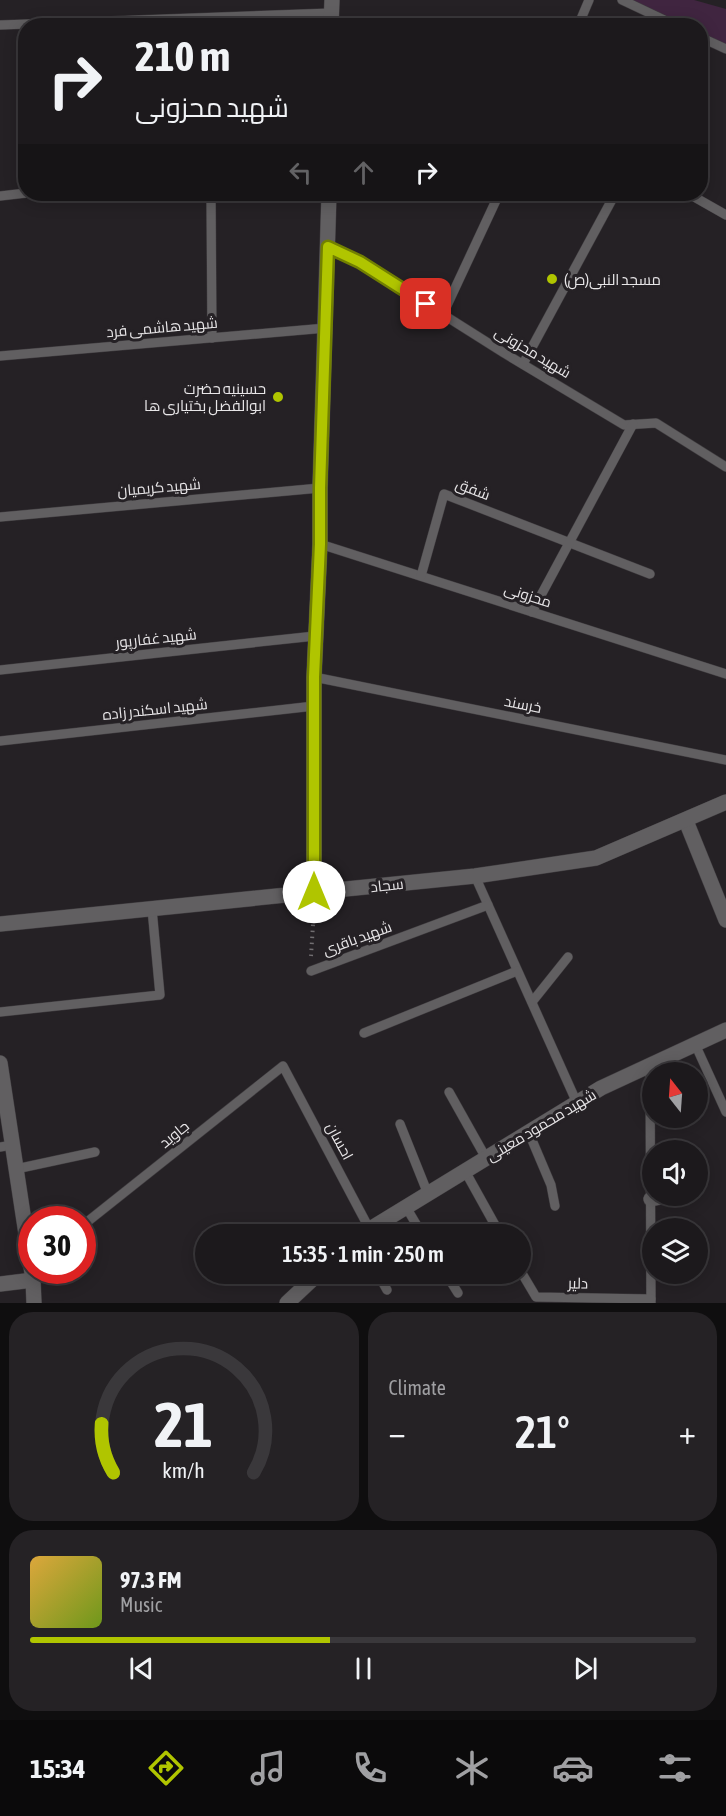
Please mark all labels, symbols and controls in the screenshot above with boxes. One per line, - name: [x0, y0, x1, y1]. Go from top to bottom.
- text: 210 m: [135, 32, 230, 80]
- icon: right: [36, 42, 114, 120]
- text: شهید محزونی: [135, 92, 289, 123]
- icon: left: [284, 156, 317, 189]
- icon: ahead: [347, 156, 380, 189]
- icon: right: [410, 156, 443, 189]
- place label: مسجد النبی(ص): [564, 271, 661, 290]
- marker: مسجد النبی(ص): [545, 272, 559, 286]
- pin: [400, 278, 451, 329]
- icon: arrive: [409, 287, 442, 320]
- street label: شهید هاشمی فرد: [106, 314, 219, 342]
- street label: شهید محزونی: [491, 323, 574, 383]
- place label: حسینیه حضرت ابوالفضل بختیاری ها: [144, 380, 266, 416]
- marker: حسینیه حضرت ابوالفضل بختیاری ها: [271, 390, 285, 404]
- street label: شهید کریمیان: [117, 475, 202, 501]
- street label: شفق: [453, 475, 493, 505]
- street label: محزونی: [502, 579, 554, 612]
- street label: شهید غفارپور: [114, 625, 198, 653]
- street label: خرسند: [503, 692, 543, 717]
- street label: شهید اسکندر زاده: [102, 695, 209, 725]
- position arrow: [282, 860, 346, 924]
- street label: سجاد: [370, 875, 404, 895]
- street label: شهید باقری: [320, 918, 395, 960]
- north arrow: [642, 1062, 708, 1128]
- map controls: [642, 1062, 708, 1284]
- street label: شهید محمود معینی: [483, 1086, 600, 1166]
- street label: جاوید: [156, 1117, 193, 1152]
- street label: احسان: [321, 1119, 357, 1163]
- button: sound: [642, 1140, 708, 1206]
- speed limit sign: 30: [18, 1206, 96, 1284]
- button: layers: [642, 1218, 708, 1284]
- text: 15:35 · 1 min · 250 m: [282, 1241, 444, 1267]
- street label: دلیر: [567, 1274, 588, 1293]
- text: Climate: [389, 1376, 446, 1399]
- text: 21: [154, 1389, 213, 1460]
- text: 21°: [515, 1406, 570, 1458]
- text: −: [389, 1413, 406, 1451]
- text: +: [679, 1413, 696, 1451]
- text: km/h: [162, 1459, 205, 1484]
- text: 97.3 FM: [120, 1567, 182, 1593]
- text: Music: [120, 1593, 162, 1616]
- icon: previous: [125, 1652, 158, 1685]
- icon: pause: [347, 1652, 380, 1685]
- icon: next: [569, 1652, 602, 1685]
- icon: directions: [145, 1747, 187, 1789]
- icon: music: [247, 1747, 289, 1789]
- icon: phone: [349, 1747, 391, 1789]
- icon: climate: [451, 1747, 493, 1789]
- icon: car: [552, 1747, 594, 1789]
- icon: filters: [654, 1747, 696, 1789]
- text: 15:34: [30, 1753, 85, 1784]

